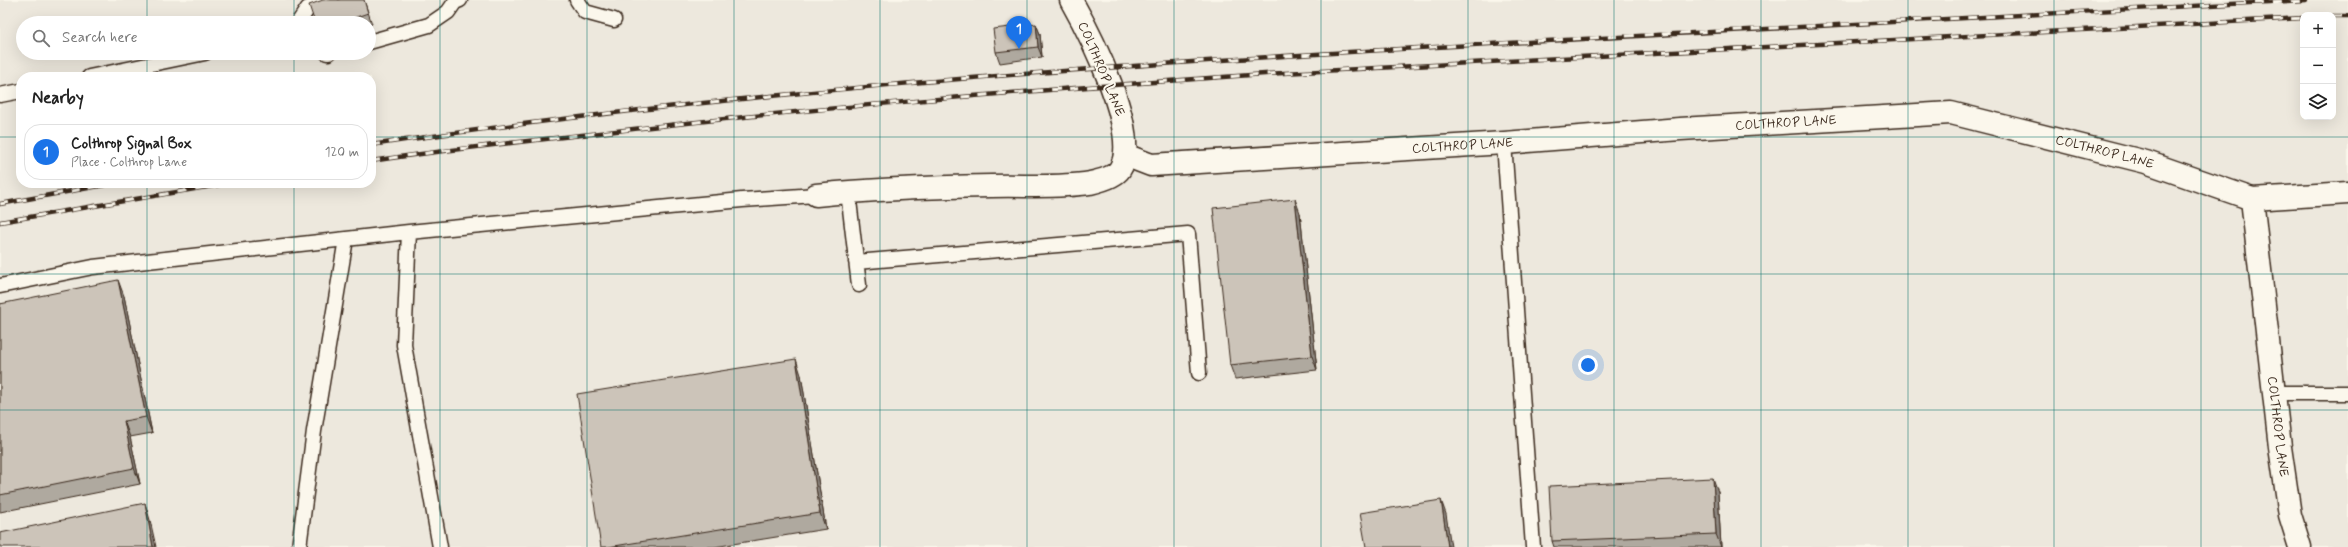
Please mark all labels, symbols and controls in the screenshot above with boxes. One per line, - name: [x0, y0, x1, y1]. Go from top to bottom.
- map controls: [2300, 12, 2336, 120]
- button: +: [2300, 12, 2336, 48]
- search box: [16, 16, 376, 60]
- pin: 1: [1006, 16, 1032, 49]
- street label: COLTHROP LANE: [1073, 19, 1129, 119]
- icon: search: [30, 27, 52, 49]
- text: Search here: [62, 28, 138, 48]
- button: −: [2300, 48, 2336, 84]
- button: layers: [2300, 84, 2336, 120]
- text: Nearby: [32, 87, 84, 109]
- street label: COLTHROP LANE: [1735, 111, 1837, 134]
- street label: COLTHROP LANE: [2054, 131, 2157, 173]
- text: Colthrop Signal Box: [71, 134, 192, 154]
- street label: COLTHROP LANE: [1412, 134, 1514, 157]
- text: 1: [43, 144, 49, 161]
- text: 120 m: [325, 144, 359, 161]
- text: Place · Colthrop Lane: [71, 154, 187, 171]
- your location: [1578, 355, 1598, 375]
- street label: COLTHROP LANE: [2264, 375, 2293, 478]

